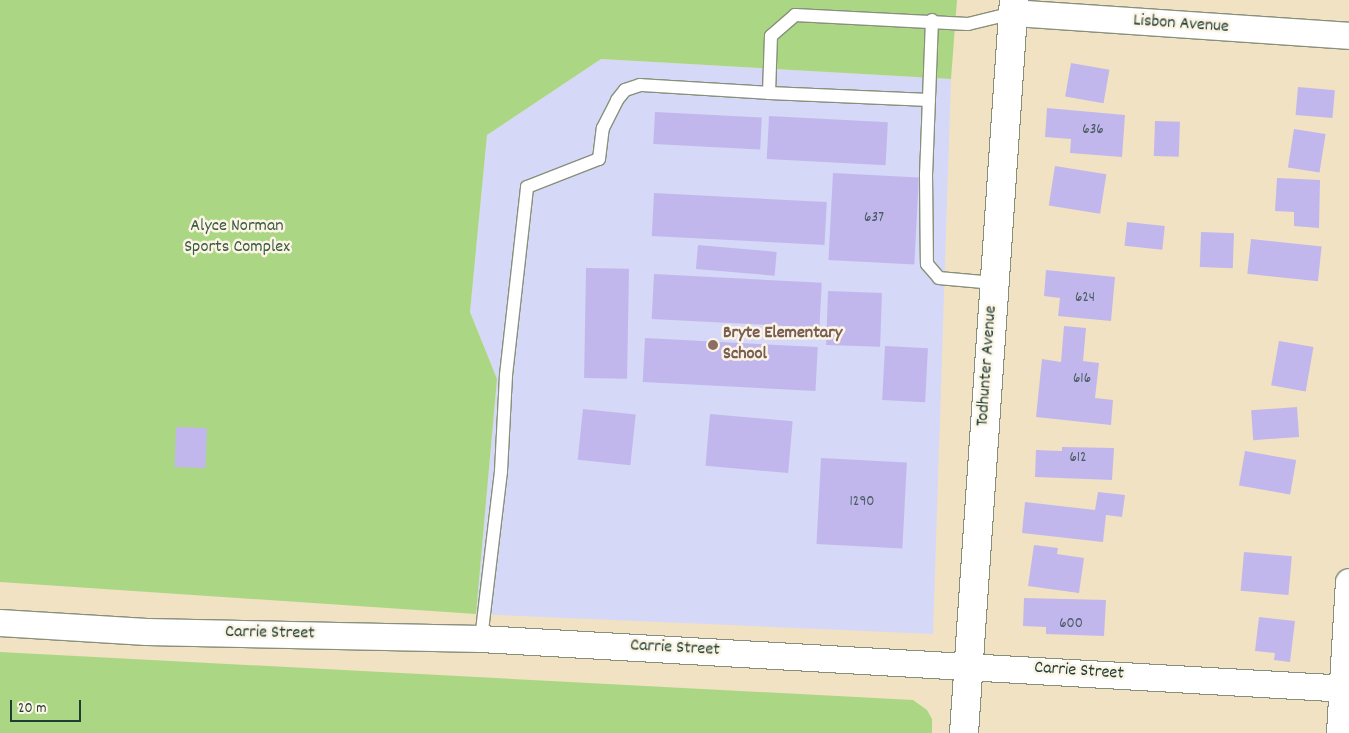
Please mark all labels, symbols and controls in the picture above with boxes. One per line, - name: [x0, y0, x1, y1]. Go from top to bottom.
- street label: Lisbon Avenue: [1133, 11, 1229, 39]
- house number: 636: [1082, 122, 1104, 140]
- house number: 637: [864, 210, 884, 228]
- park label: Alyce Norman Sports Complex: [184, 217, 290, 260]
- house number: 624: [1075, 290, 1095, 308]
- street label: Todhunter Avenue: [973, 305, 1003, 427]
- place label: Bryte Elementary School: [723, 324, 842, 366]
- marker: Bryte Elementary School: [707, 339, 719, 351]
- house number: 616: [1073, 371, 1091, 389]
- house number: 612: [1069, 450, 1087, 468]
- house number: 1290: [850, 494, 874, 512]
- house number: 600: [1059, 616, 1083, 634]
- street label: Carrie Street: [225, 622, 315, 646]
- street label: Carrie Street: [630, 636, 720, 662]
- street label: Carrie Street: [1033, 658, 1125, 686]
- scale bar: [12, 690, 84, 722]
- text: 20 m: [18, 698, 46, 720]

